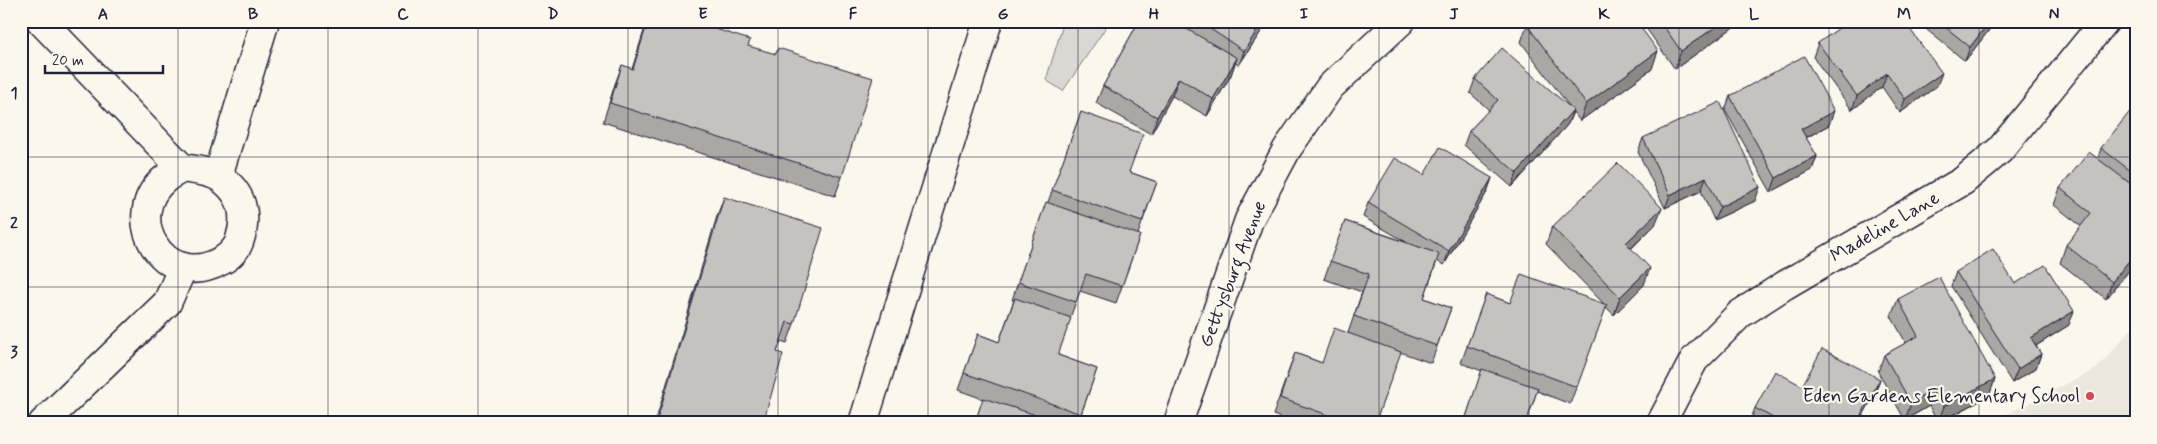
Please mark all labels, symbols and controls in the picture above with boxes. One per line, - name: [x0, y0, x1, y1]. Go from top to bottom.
- text: A: [98, 4, 108, 25]
- text: B: [248, 4, 258, 25]
- text: C: [397, 4, 409, 25]
- text: D: [547, 4, 559, 25]
- text: E: [698, 4, 708, 25]
- text: F: [849, 4, 858, 25]
- text: G: [998, 4, 1009, 25]
- text: H: [1149, 4, 1160, 25]
- text: I: [1300, 4, 1309, 25]
- text: J: [1449, 4, 1459, 25]
- text: K: [1598, 4, 1610, 25]
- text: L: [1749, 4, 1760, 25]
- text: M: [1897, 4, 1911, 25]
- text: N: [2049, 4, 2059, 25]
- scale bar: [45, 42, 162, 74]
- text: 20 m: [52, 51, 84, 71]
- text: 1: [10, 83, 18, 104]
- street label: Madeline Lane: [1826, 185, 1944, 268]
- street label: Gettysburg Avenue: [1194, 197, 1275, 352]
- text: 2: [10, 213, 18, 234]
- text: 3: [10, 342, 18, 363]
- place label: Eden Gardens Elementary School: [1802, 384, 2080, 410]
- marker: Eden Gardens Elementary School: [2084, 390, 2096, 402]

